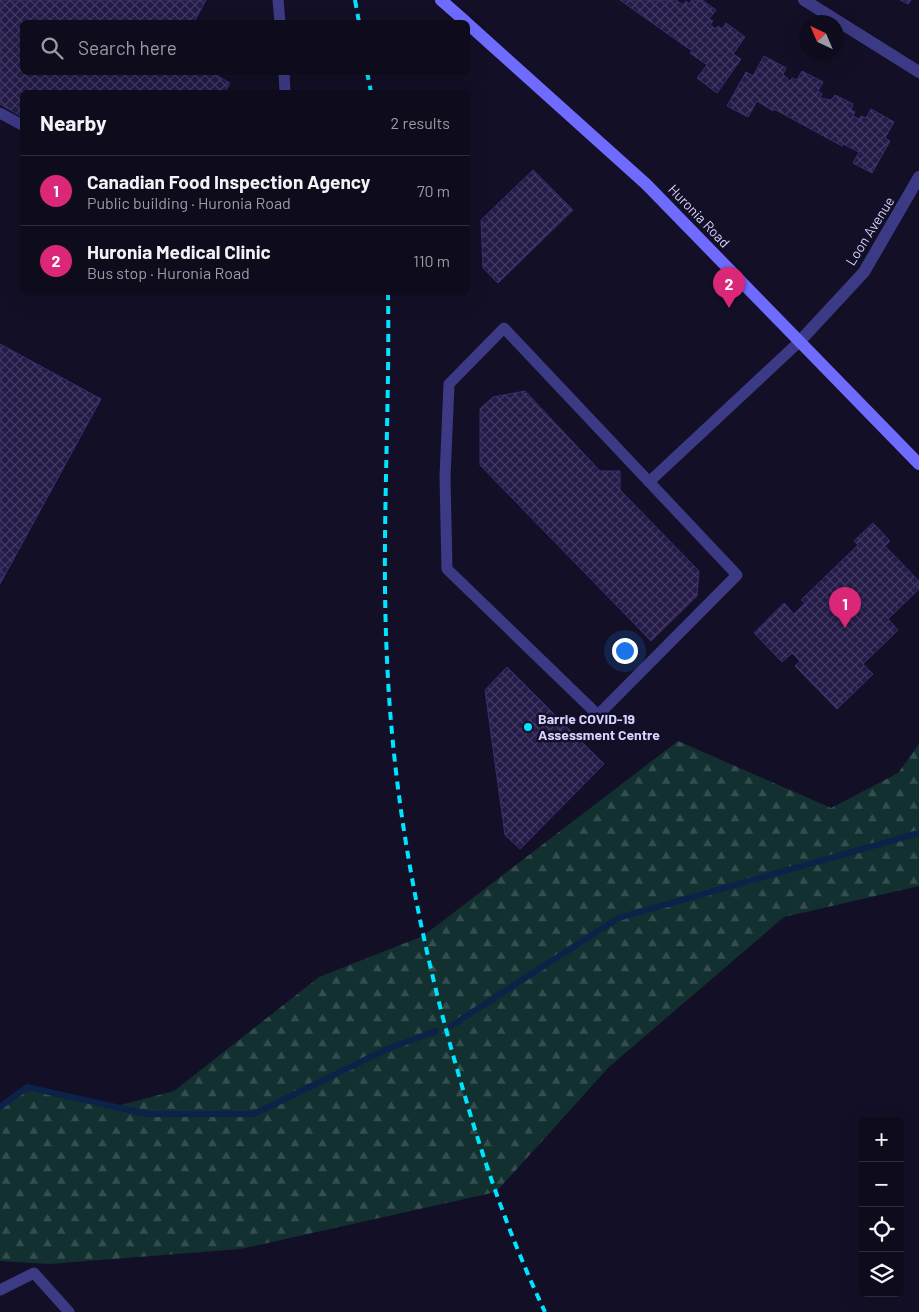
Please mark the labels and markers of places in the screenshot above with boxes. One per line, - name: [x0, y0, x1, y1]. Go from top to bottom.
- pin: 2: [713, 267, 745, 308]
- pin: 1: [829, 587, 861, 628]
- place label: Barrie COVID-19 Assessment Centre: [538, 710, 660, 743]
- marker: Barrie COVID-19 Assessment Centre: [522, 721, 534, 733]

